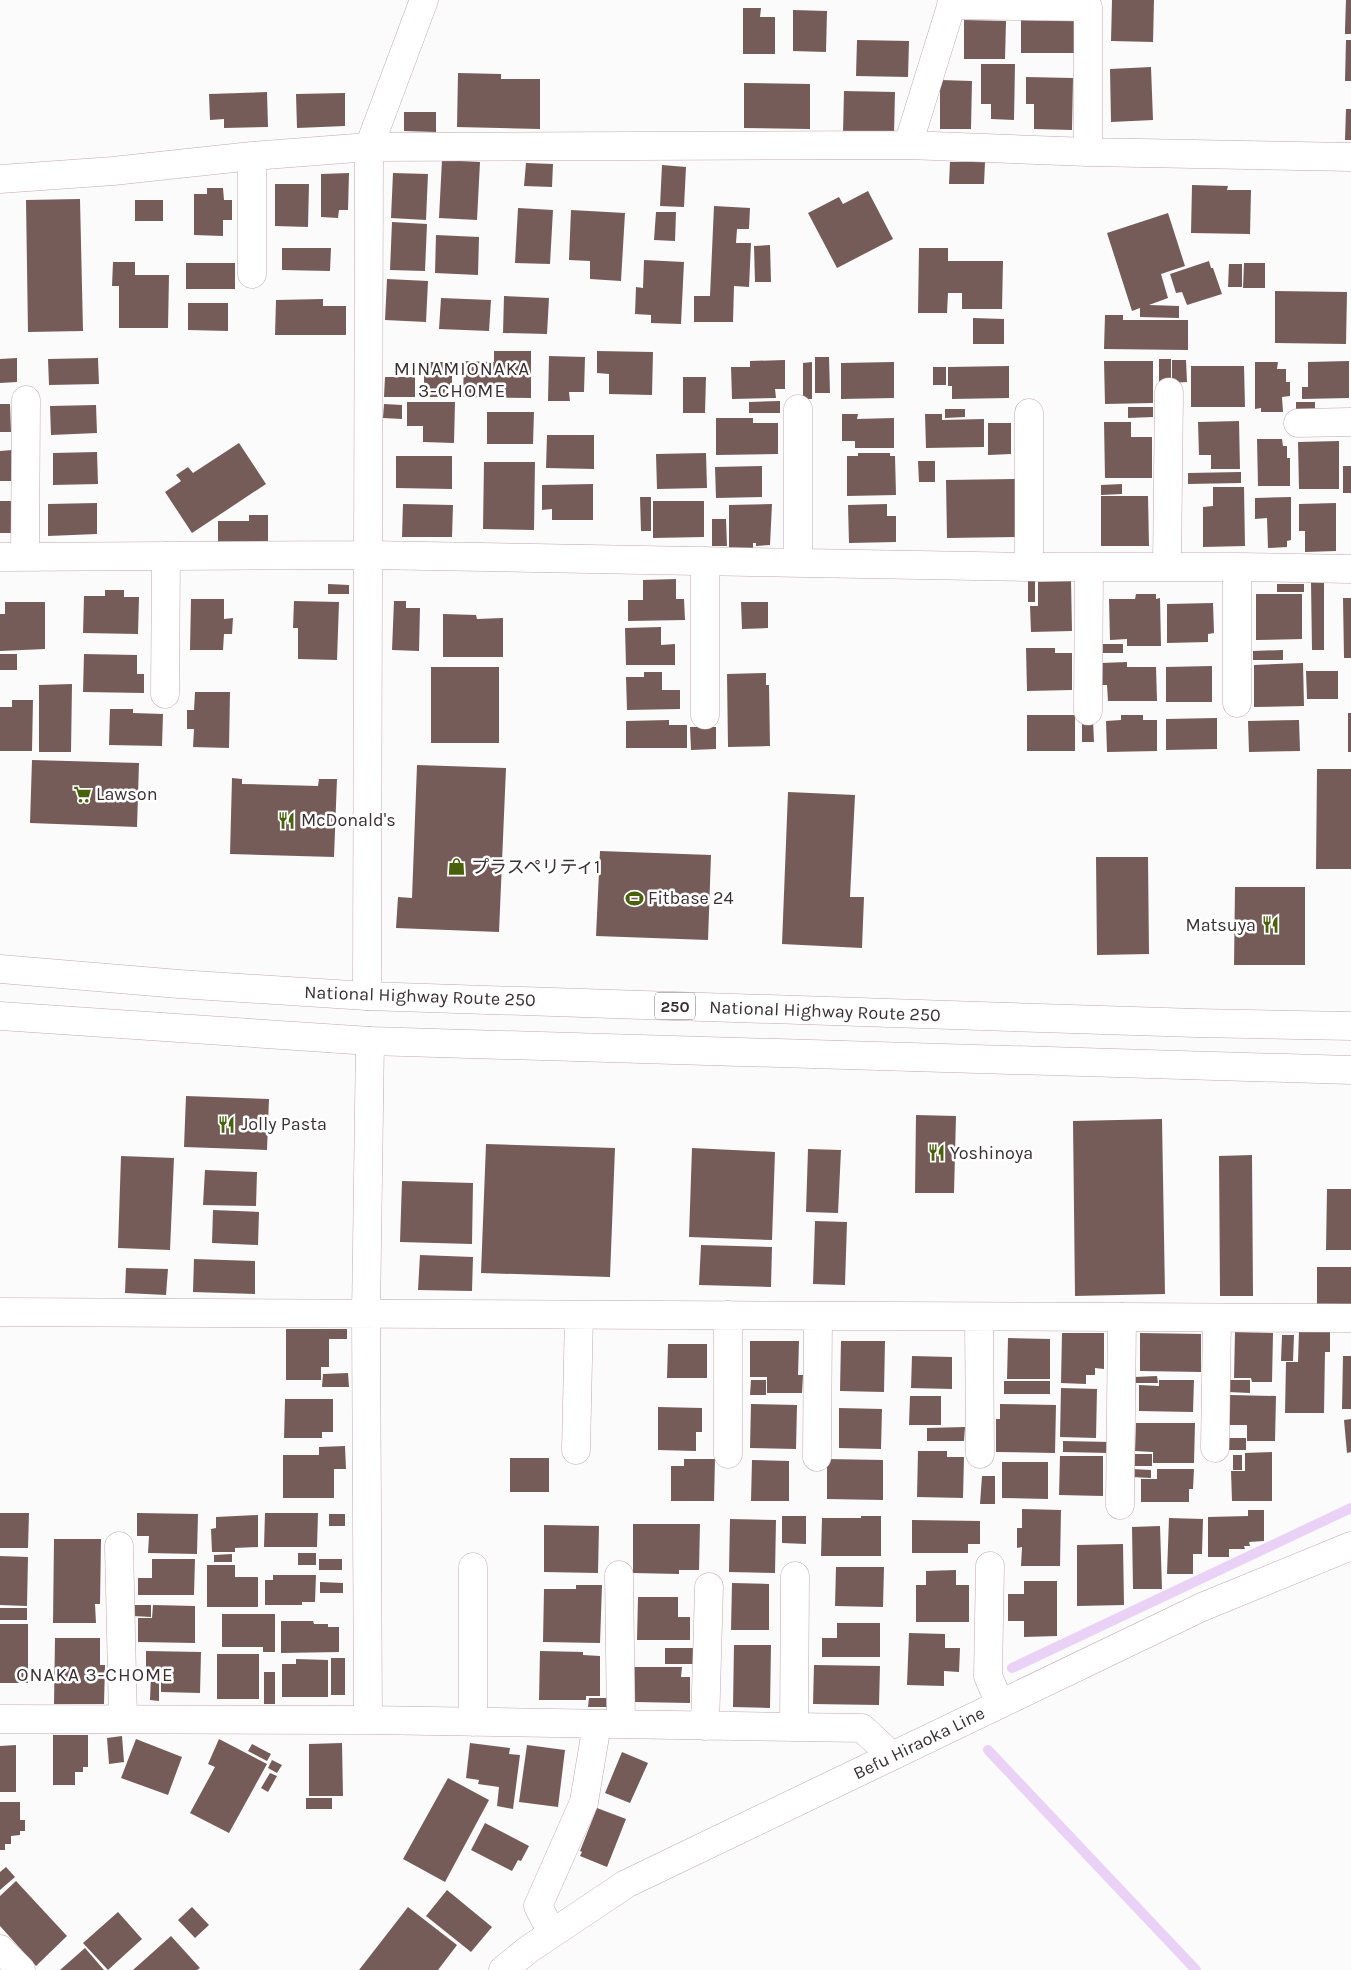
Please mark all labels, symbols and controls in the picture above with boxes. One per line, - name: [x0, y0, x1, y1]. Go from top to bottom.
- district label: MINAMIONAKA 3-CHOME: [394, 358, 530, 402]
- place label: Lawson: [96, 783, 158, 805]
- supermarket icon: Lawson: [72, 784, 92, 804]
- place label: McDonald's: [301, 809, 396, 831]
- restaurant icon: McDonald's: [277, 810, 297, 830]
- place label: プラスペリティ1: [471, 856, 600, 878]
- shop icon: プラスペリティ1: [447, 857, 467, 877]
- place label: Fitbase 24: [648, 887, 734, 909]
- sports icon: Fitbase 24: [624, 888, 644, 908]
- place label: Matsuya: [1185, 914, 1256, 936]
- restaurant icon: Matsuya: [1260, 915, 1280, 935]
- street label: National Highway Route 250: [304, 981, 536, 1011]
- road number: 250: [655, 992, 695, 1019]
- street label: National Highway Route 250: [709, 996, 941, 1026]
- place label: Jolly Pasta: [241, 1113, 327, 1135]
- restaurant icon: Jolly Pasta: [217, 1114, 237, 1134]
- place label: Yoshinoya: [950, 1142, 1033, 1164]
- restaurant icon: Yoshinoya: [926, 1143, 946, 1163]
- district label: ONAKA 3-CHOME: [16, 1664, 174, 1686]
- street label: Befu Hiraoka Line: [850, 1702, 988, 1784]

